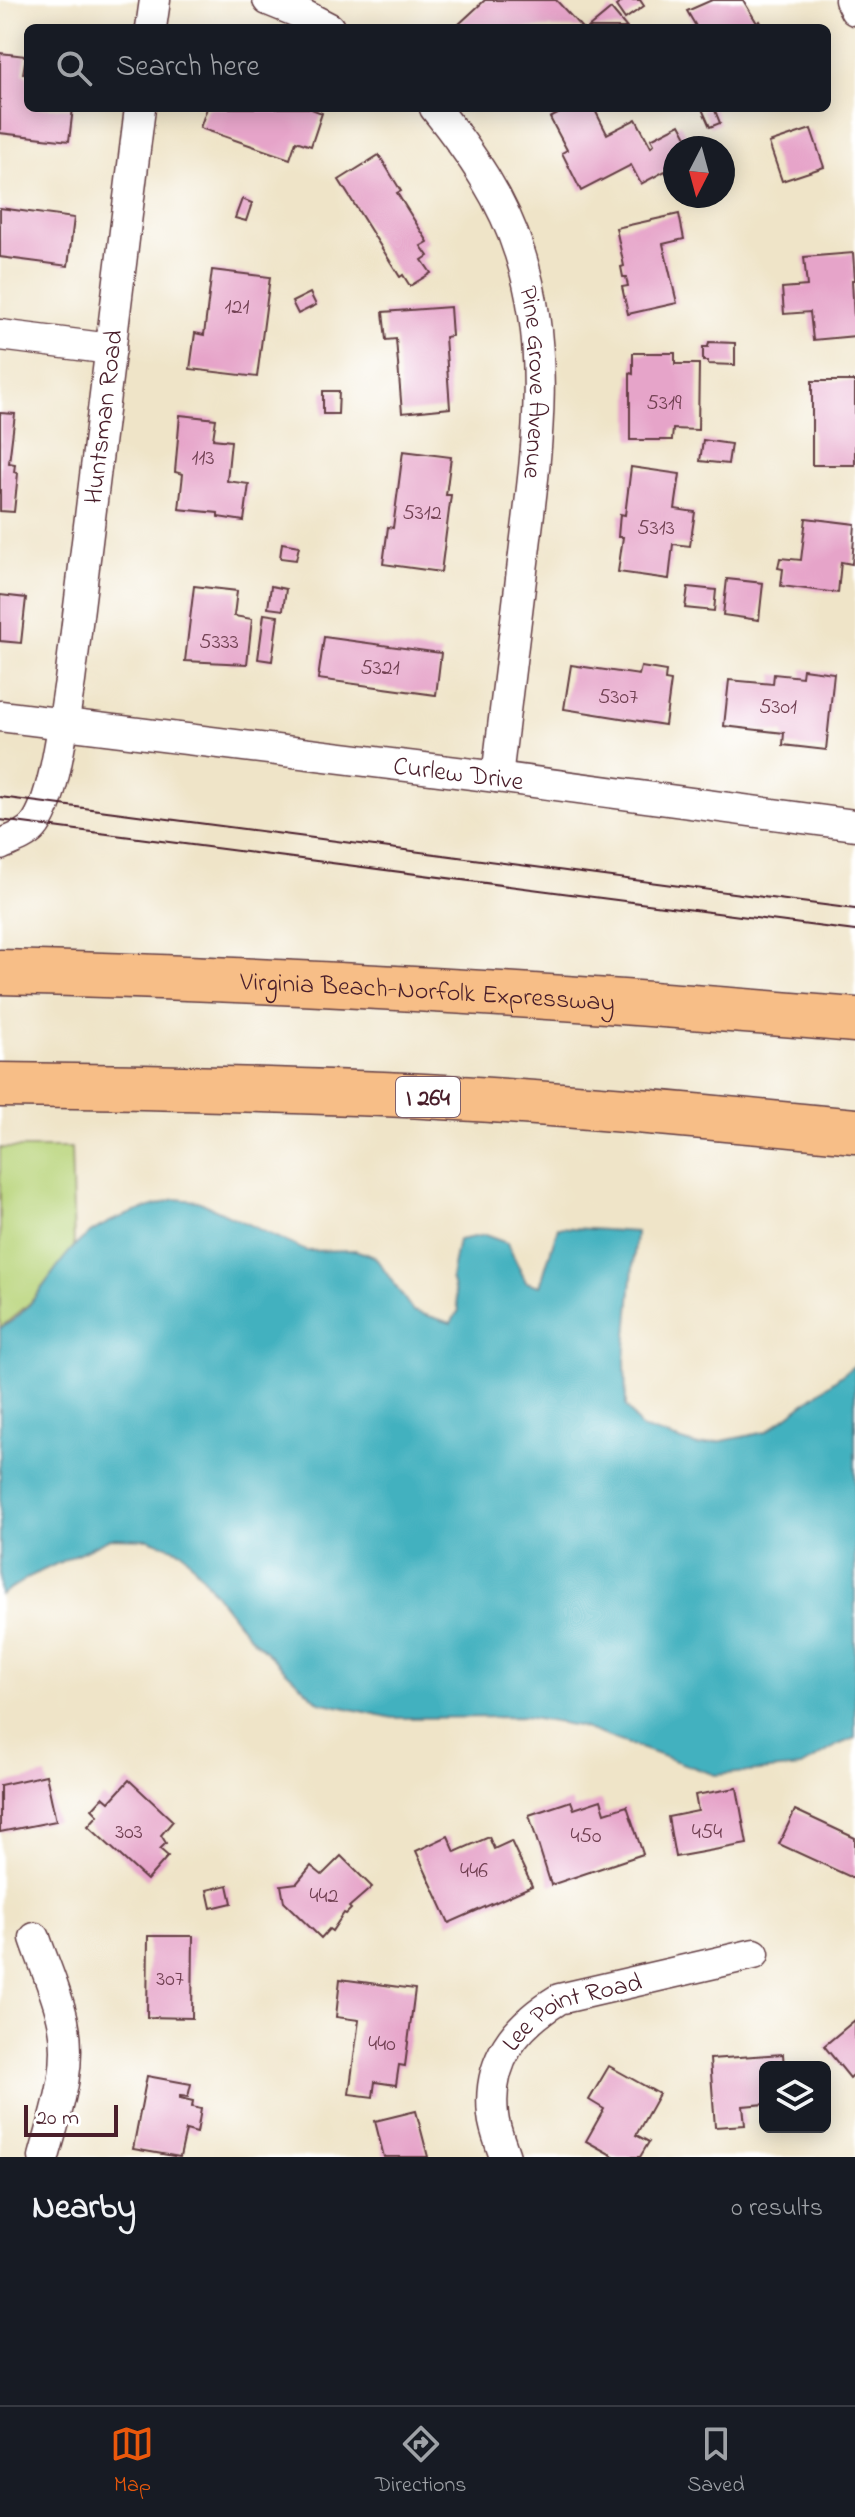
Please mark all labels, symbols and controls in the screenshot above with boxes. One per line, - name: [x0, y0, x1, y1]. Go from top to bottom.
- search box: [24, 24, 831, 112]
- icon: search: [52, 46, 96, 90]
- text: Search here: [116, 46, 260, 90]
- north arrow: [663, 136, 735, 208]
- street label: Pine Grove Avenue: [507, 283, 555, 481]
- house number: 121: [225, 292, 249, 324]
- street label: Huntsman Road: [76, 328, 135, 506]
- house number: 5319: [646, 388, 682, 420]
- house number: 113: [191, 443, 215, 475]
- house number: 5312: [402, 498, 442, 530]
- house number: 5313: [637, 513, 675, 545]
- house number: 5333: [199, 627, 239, 659]
- house number: 5321: [360, 653, 400, 685]
- house number: 5307: [598, 682, 638, 714]
- house number: 5301: [759, 692, 797, 724]
- street label: Curlew Drive: [391, 748, 526, 802]
- street label: Virginia Beach-Norfolk Expressway: [238, 964, 616, 1023]
- road number: I 264: [396, 1077, 460, 1117]
- house number: 303: [115, 1817, 143, 1849]
- house number: 454: [692, 1817, 722, 1849]
- house number: 450: [570, 1821, 602, 1853]
- house number: 446: [460, 1856, 488, 1888]
- house number: 442: [309, 1881, 339, 1913]
- house number: 307: [156, 1964, 184, 1996]
- street label: Lee Point Road: [494, 1964, 646, 2060]
- house number: 440: [368, 2029, 396, 2061]
- map controls: [759, 2061, 831, 2133]
- button: layers: [759, 2061, 831, 2133]
- scale bar: [24, 2101, 118, 2137]
- text: 20 m: [36, 2103, 79, 2135]
- text: Nearby: [32, 2184, 136, 2234]
- text: 0 results: [731, 2190, 823, 2228]
- tab: Map: [110, 2422, 154, 2502]
- tab: Directions: [375, 2422, 466, 2502]
- tab: Saved: [687, 2422, 745, 2502]

